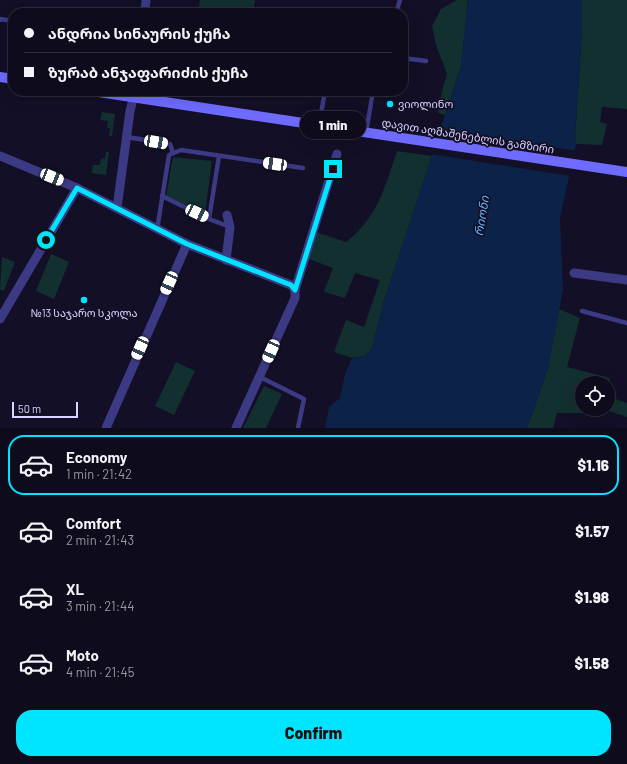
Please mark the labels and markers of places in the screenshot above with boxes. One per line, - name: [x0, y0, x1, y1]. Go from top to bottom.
- place label: ვიოლინო: [398, 97, 453, 111]
- marker: ვიოლინო: [385, 99, 395, 109]
- marker: №13 საჯარო სკოლა: [79, 295, 89, 305]
- place label: №13 საჯარო სკოლა: [30, 306, 138, 320]

